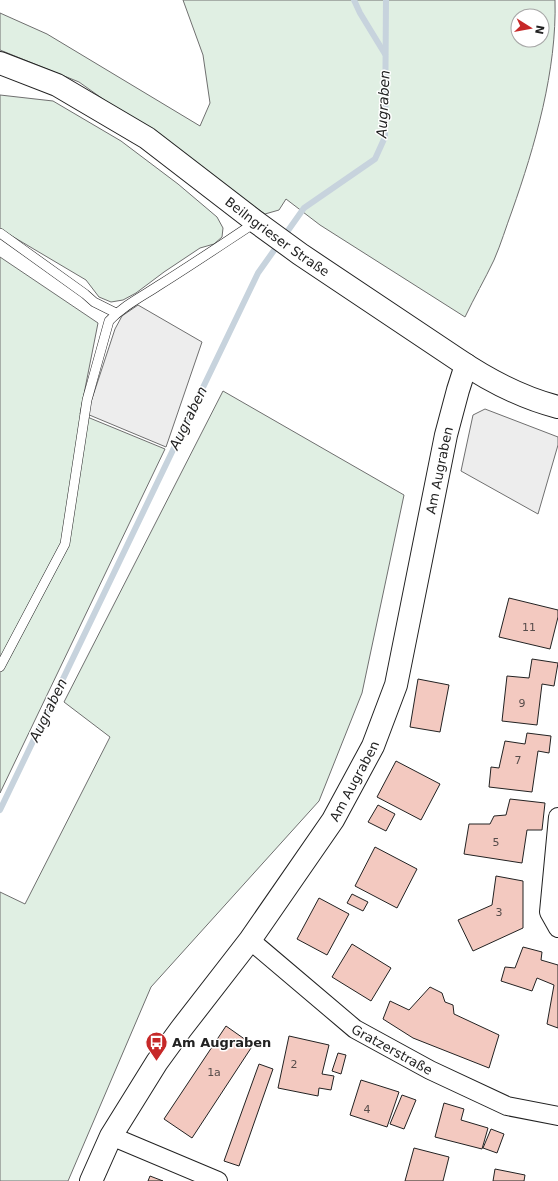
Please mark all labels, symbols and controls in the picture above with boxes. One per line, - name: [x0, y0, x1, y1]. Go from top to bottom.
- north arrow: [510, 8, 550, 48]
- text: N: [532, 24, 547, 36]
- water label: Augraben: [373, 70, 393, 139]
- street label: Beilngrieser Straße: [222, 194, 332, 279]
- water label: Augraben: [165, 384, 210, 453]
- street label: Am Augraben: [423, 425, 456, 515]
- house number: 11: [522, 621, 536, 634]
- water label: Augraben: [25, 676, 70, 745]
- house number: 9: [519, 697, 526, 710]
- street label: Am Augraben: [327, 739, 382, 824]
- house number: 7: [515, 754, 522, 767]
- house number: 5: [493, 836, 500, 849]
- house number: 3: [496, 906, 503, 919]
- street label: Gratzerstraße: [349, 1022, 435, 1078]
- bus stop icon: Am Augraben: [144, 1029, 170, 1062]
- place label: Am Augraben: [172, 1035, 271, 1050]
- house number: 2: [291, 1058, 298, 1071]
- house number: 1a: [207, 1066, 221, 1079]
- house number: 4: [364, 1103, 371, 1116]

